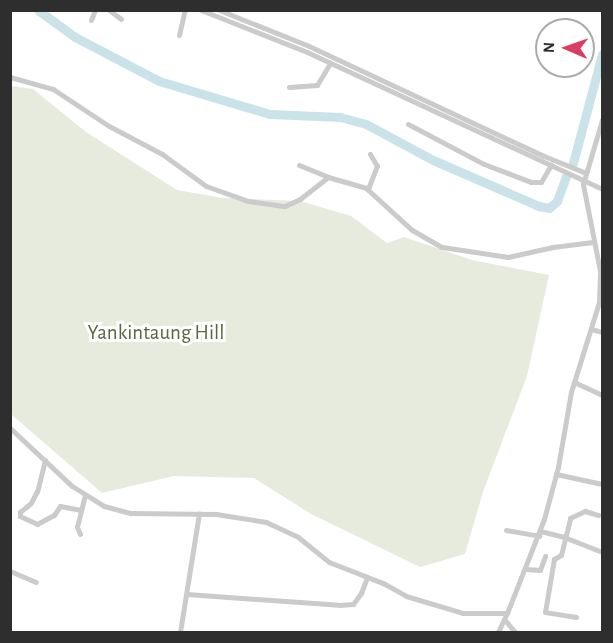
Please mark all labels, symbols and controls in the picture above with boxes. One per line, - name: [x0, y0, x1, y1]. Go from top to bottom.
- north arrow: [535, 18, 595, 78]
- text: N: [541, 42, 557, 53]
- park label: Yankintaung Hill: [88, 320, 224, 346]

